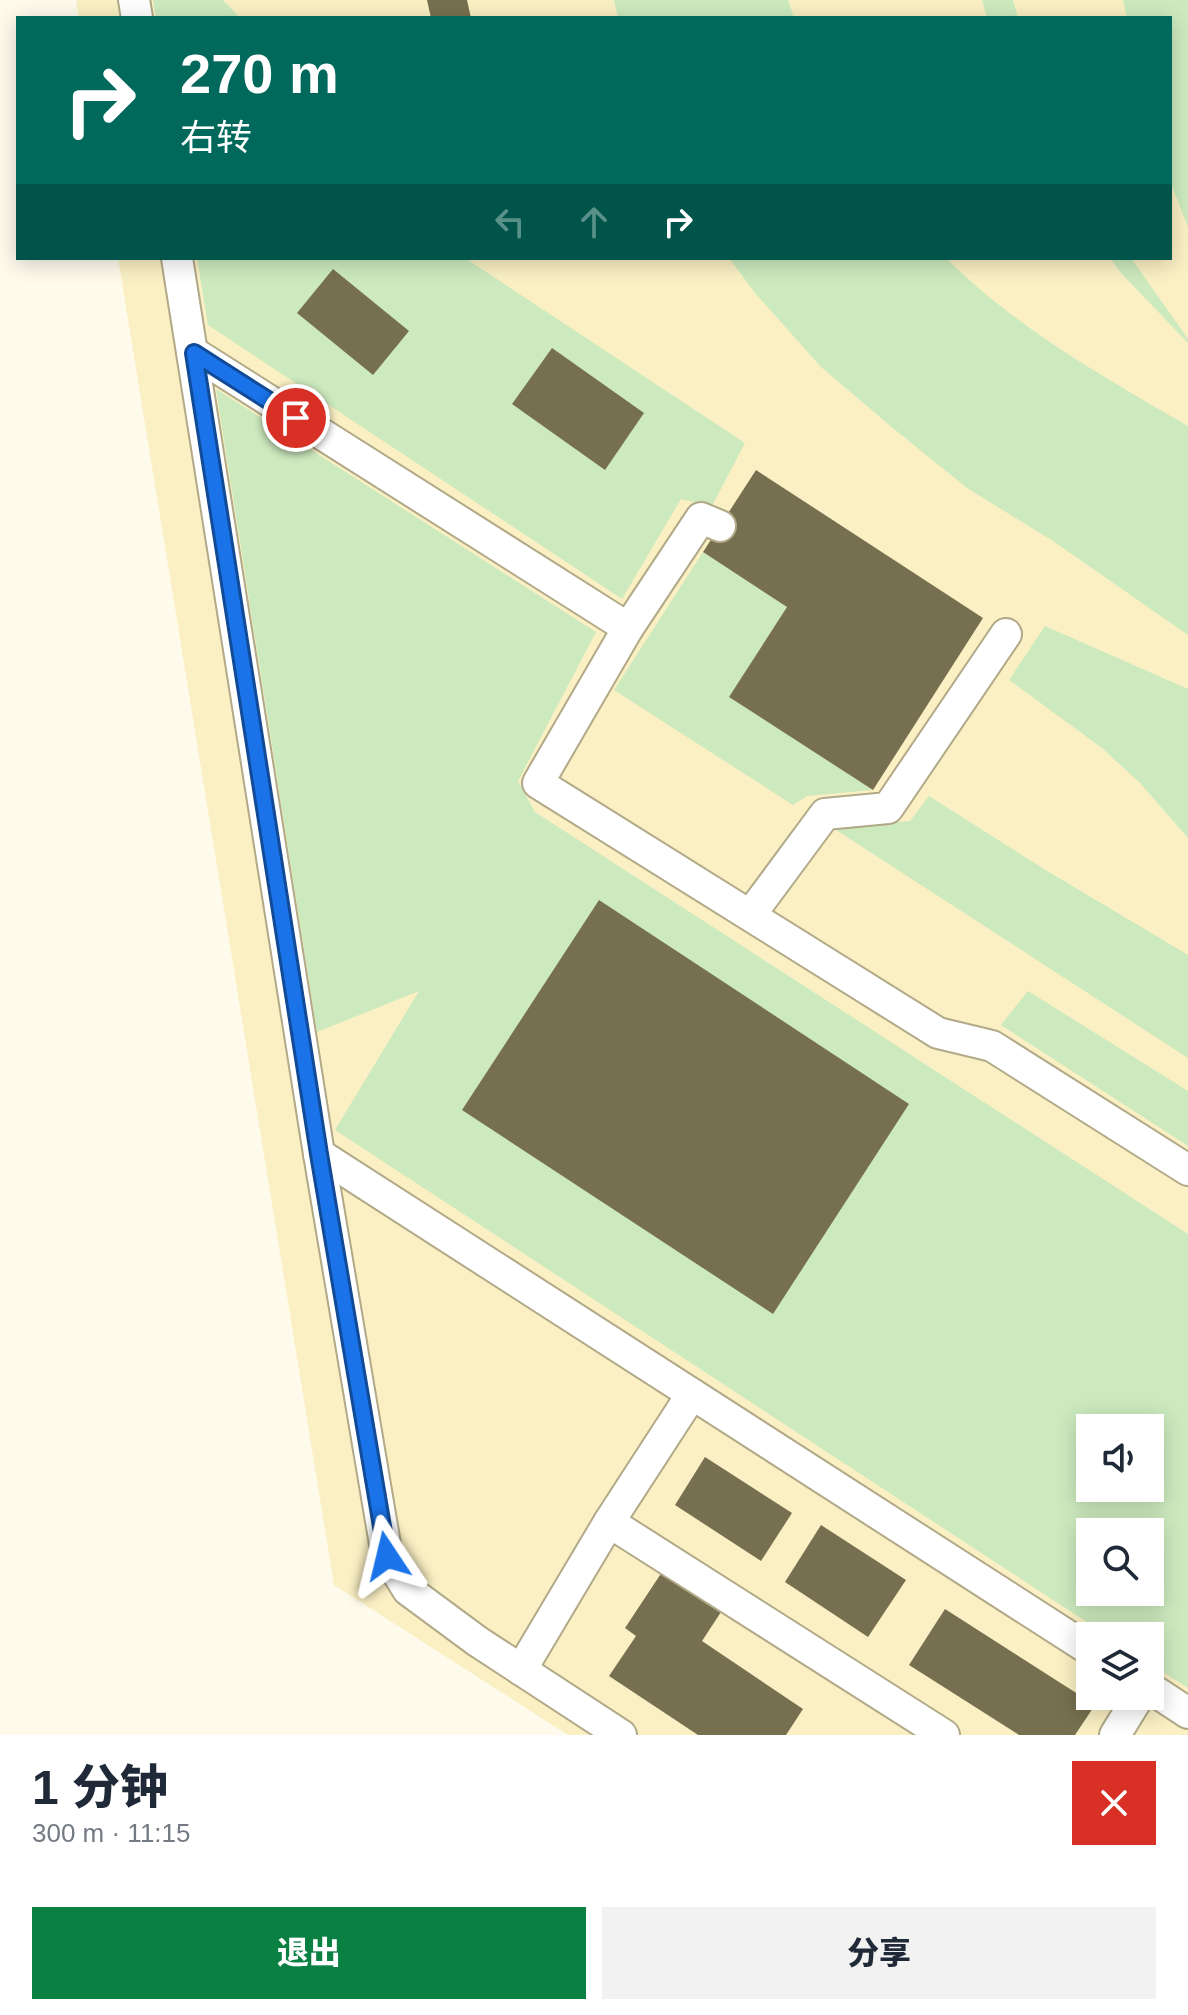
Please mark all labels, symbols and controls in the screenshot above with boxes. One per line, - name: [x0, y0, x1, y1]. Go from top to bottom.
- text: 270 m: [180, 42, 339, 105]
- icon: right: [48, 48, 152, 152]
- text: 右转: [180, 117, 252, 158]
- icon: left: [488, 200, 532, 244]
- icon: ahead: [572, 200, 616, 244]
- icon: right: [656, 200, 700, 244]
- pin: [262, 384, 330, 452]
- icon: arrive: [274, 396, 318, 440]
- map controls: [1076, 1414, 1164, 1710]
- button: sound: [1076, 1414, 1164, 1502]
- position arrow: [345, 1514, 429, 1598]
- button: search: [1076, 1518, 1164, 1606]
- button: layers: [1076, 1622, 1164, 1710]
- text: 1 分钟: [32, 1761, 168, 1814]
- button: close: [1072, 1761, 1156, 1845]
- text: 300 m · 11:15: [32, 1818, 191, 1848]
- button: 退出: [32, 1907, 586, 1999]
- button: 分享: [602, 1907, 1156, 1999]

